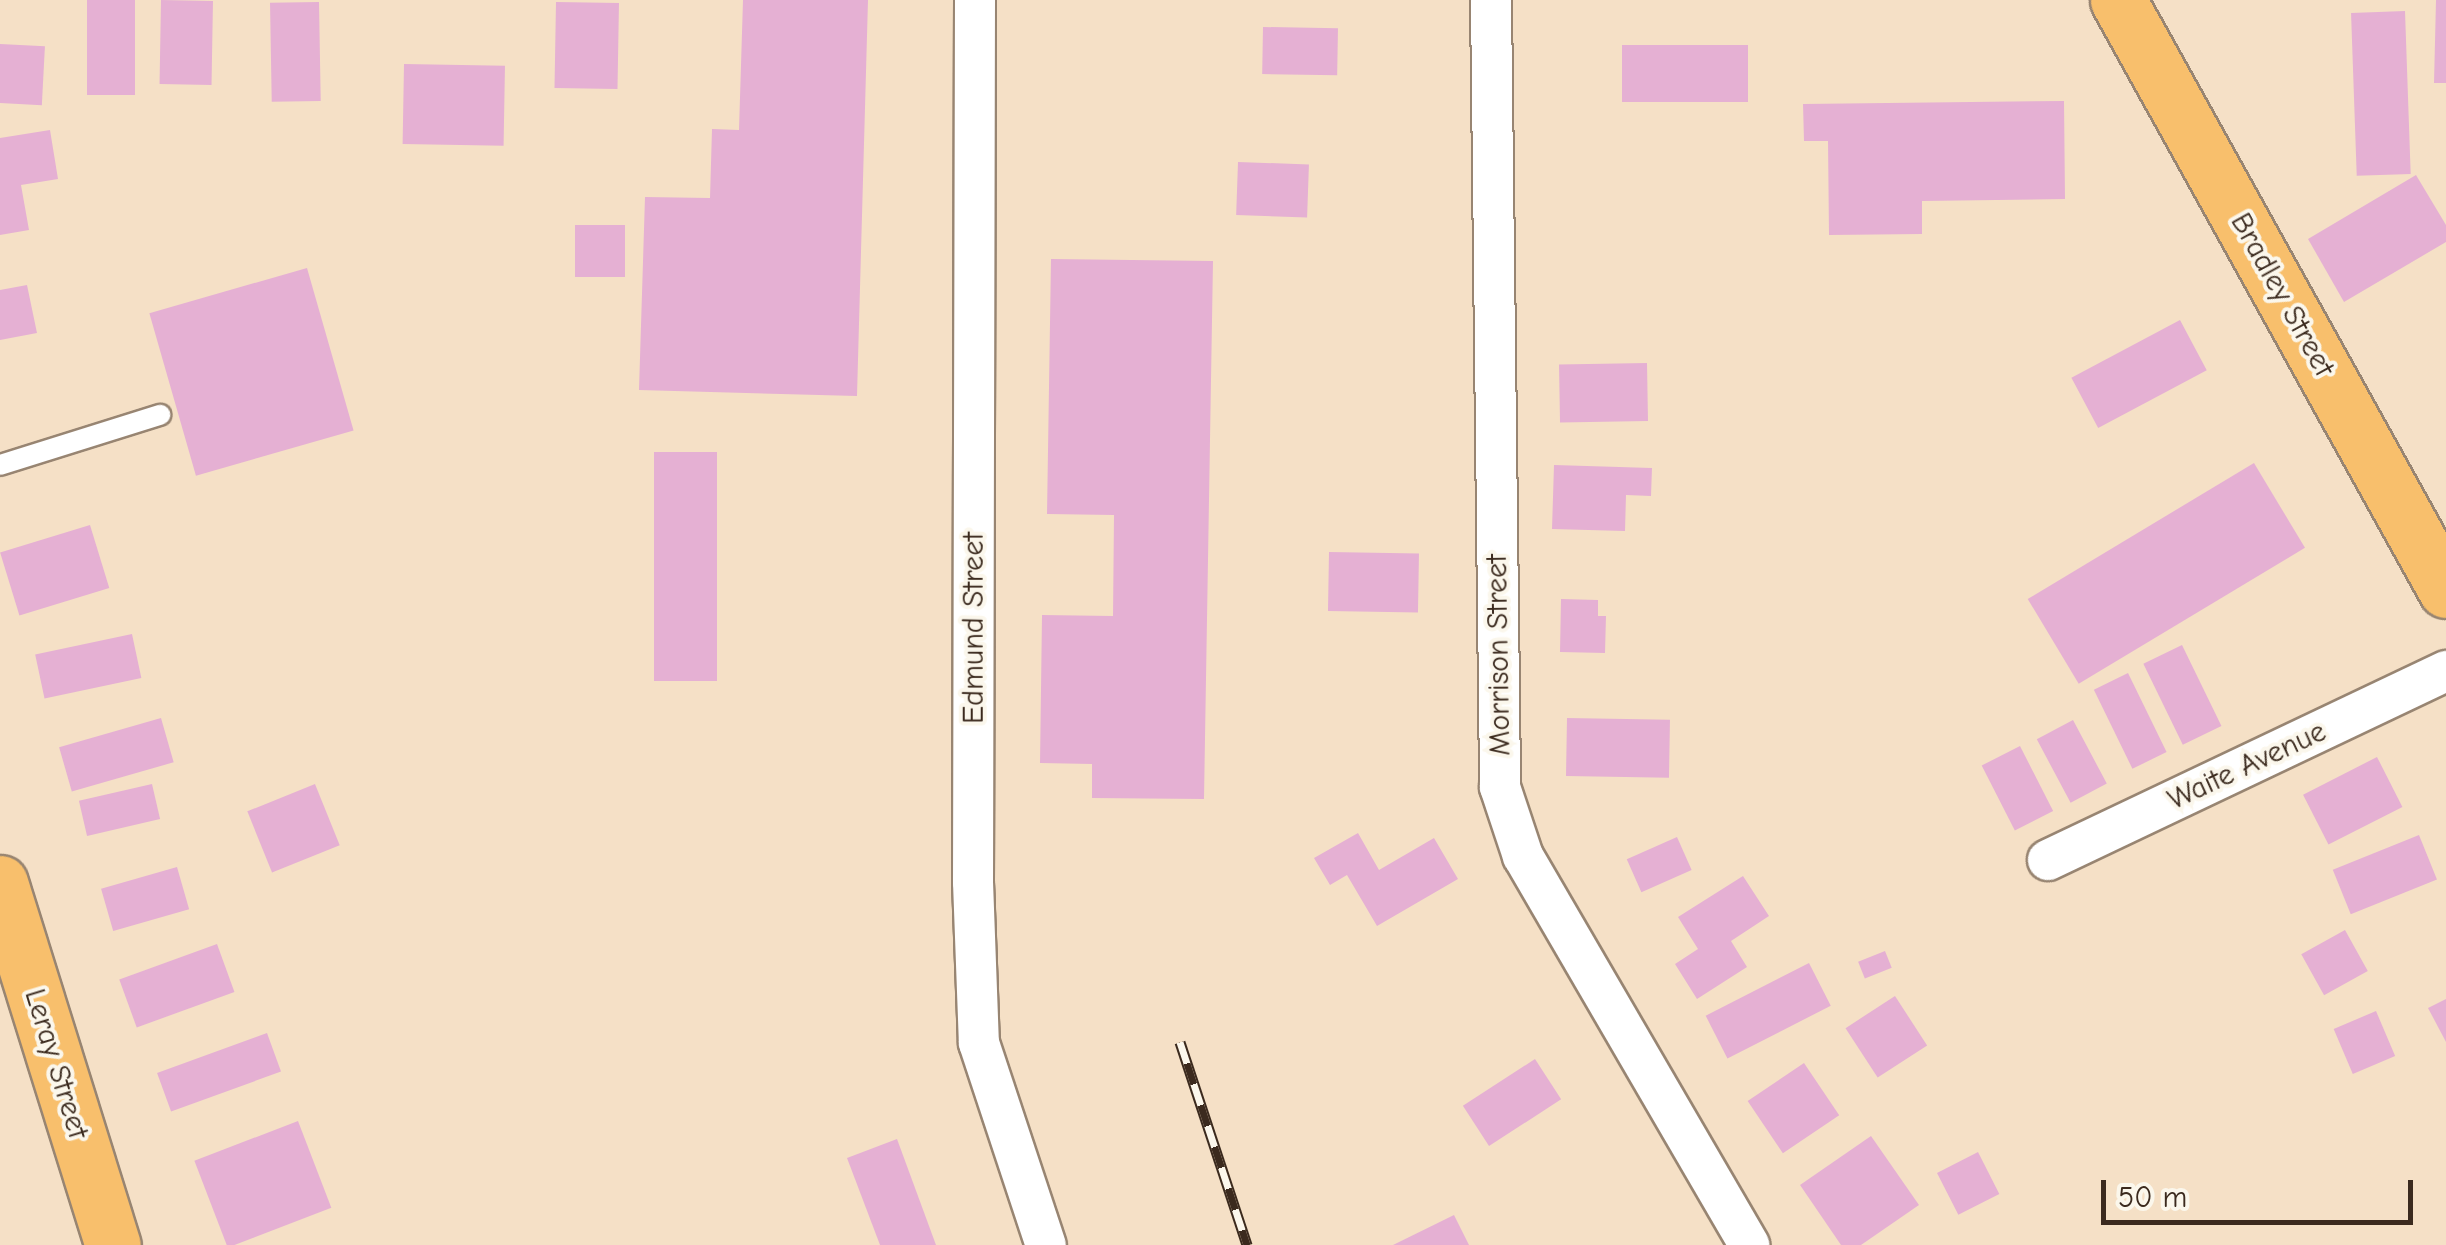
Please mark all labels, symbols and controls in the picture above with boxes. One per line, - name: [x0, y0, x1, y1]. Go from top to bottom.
- street label: Bradley Street: [2222, 207, 2342, 383]
- street label: Edmund Street: [956, 532, 992, 724]
- street label: Morrison Street: [1479, 554, 1519, 756]
- street label: Waite Avenue: [2162, 714, 2332, 818]
- street label: Leray Street: [16, 985, 96, 1143]
- scale bar: [2106, 1160, 2418, 1222]
- text: 50 m: [2118, 1180, 2187, 1215]

